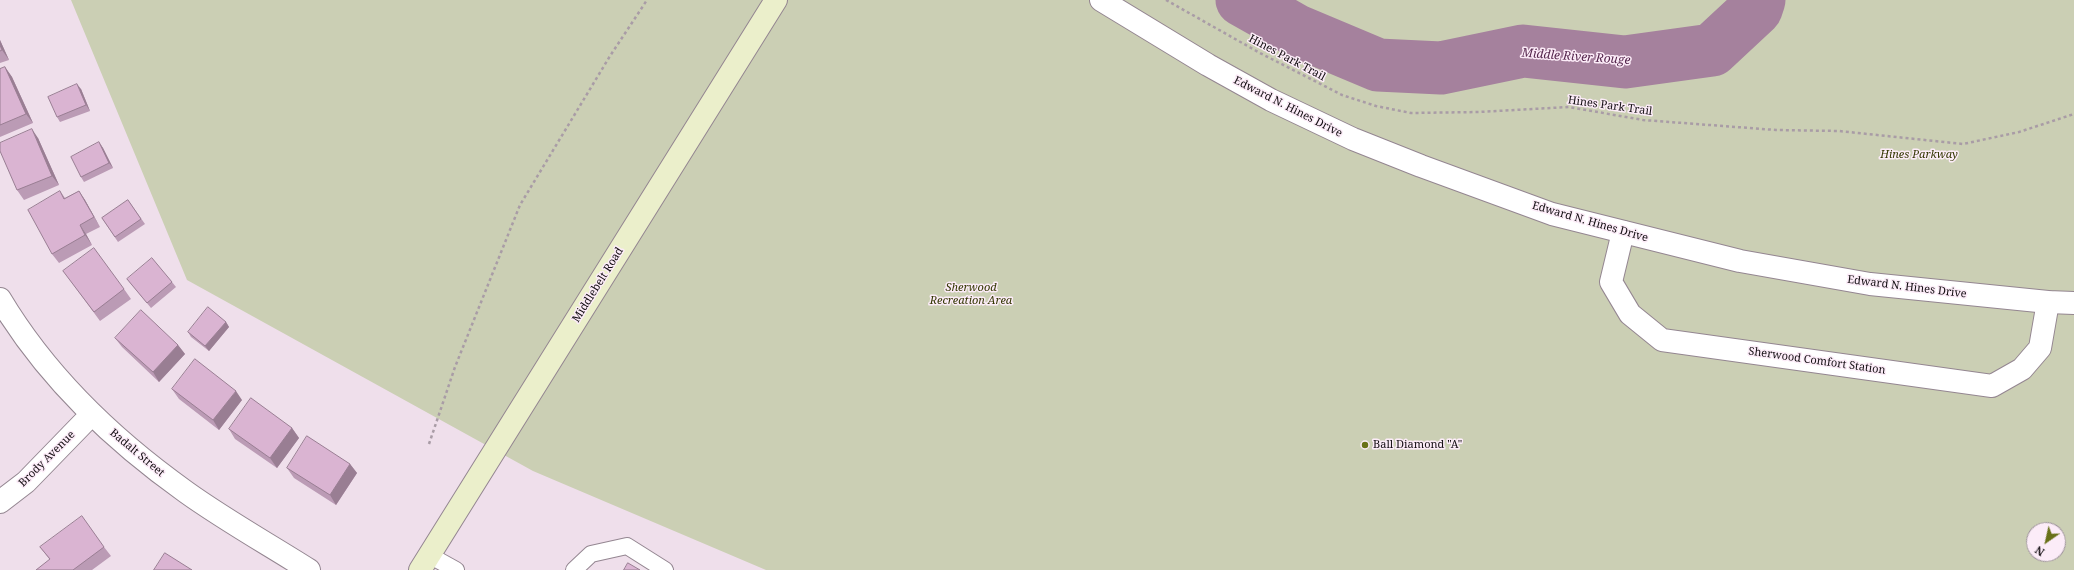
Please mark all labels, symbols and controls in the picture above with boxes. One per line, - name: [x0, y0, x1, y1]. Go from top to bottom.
- street label: Hines Park Trail: [1246, 32, 1328, 84]
- water label: Middle River Rouge: [1521, 46, 1631, 68]
- street label: Edward N. Hines Drive: [1232, 74, 1344, 140]
- street label: Hines Park Trail: [1567, 94, 1653, 118]
- park label: Hines Parkway: [1880, 148, 1958, 162]
- street label: Edward N. Hines Drive: [1530, 199, 1650, 245]
- street label: Middlebelt Road: [570, 245, 626, 325]
- street label: Edward N. Hines Drive: [1847, 273, 1967, 301]
- park label: Sherwood Recreation Area: [930, 281, 1012, 307]
- street label: Sherwood Comfort Station: [1747, 345, 1887, 377]
- street label: Badalt Street: [107, 426, 167, 480]
- street label: Brody Avenue: [16, 428, 78, 490]
- place label: Ball Diamond "A": [1373, 438, 1462, 452]
- marker: Ball Diamond "A": [1360, 440, 1370, 450]
- north arrow: [2026, 522, 2066, 562]
- text: N: [2032, 543, 2047, 560]

